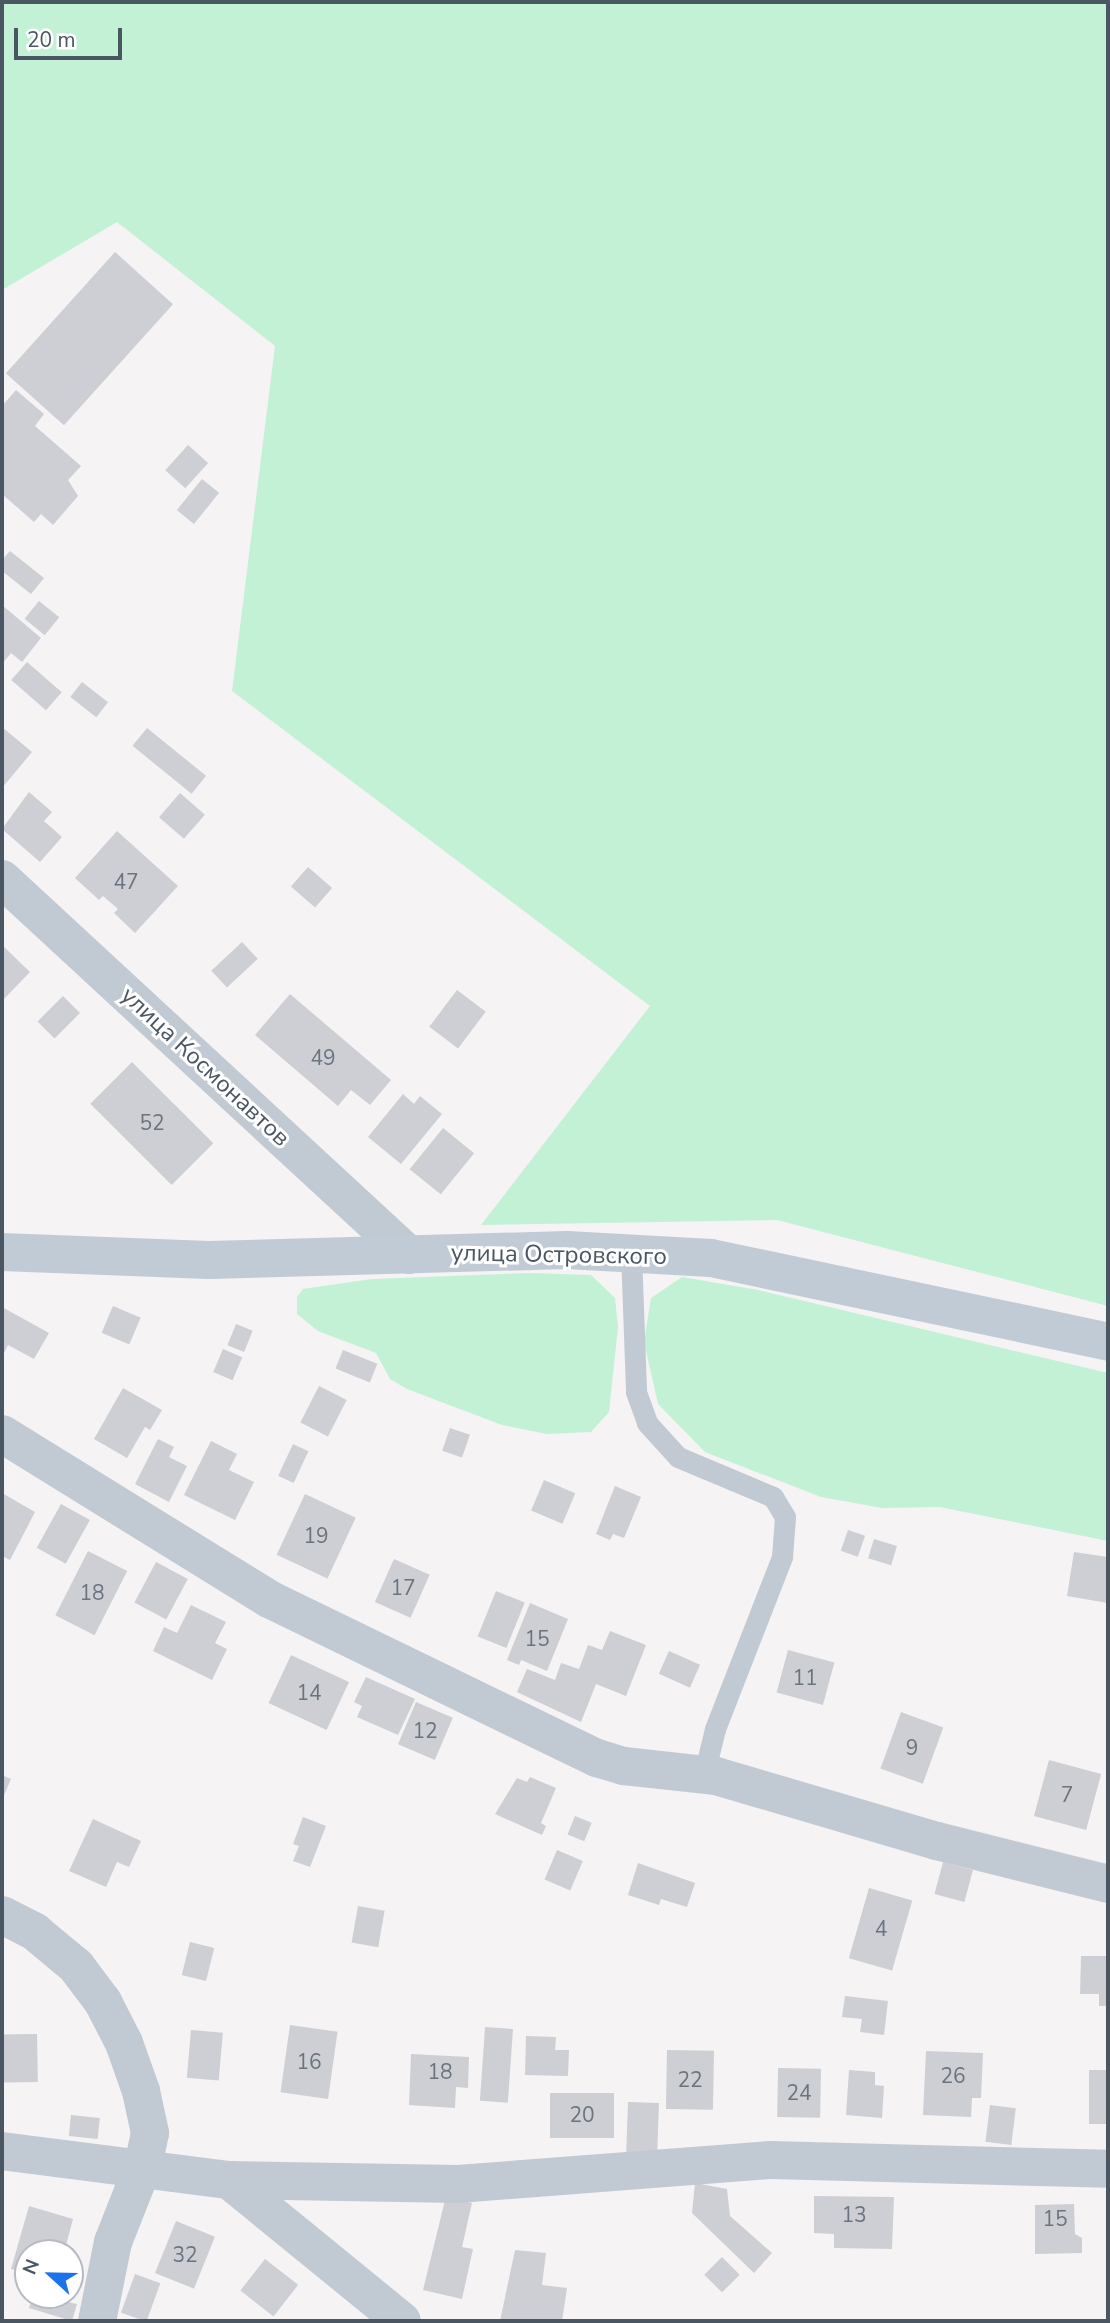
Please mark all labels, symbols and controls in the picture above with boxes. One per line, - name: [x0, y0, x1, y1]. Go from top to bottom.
- scale bar: [18, 14, 126, 58]
- text: 20 m: [27, 26, 76, 54]
- house number: 47: [113, 869, 139, 895]
- street label: улица Космонавтов: [115, 981, 295, 1153]
- house number: 49: [310, 1045, 336, 1071]
- house number: 52: [139, 1110, 165, 1136]
- street label: улица Островского: [451, 1239, 667, 1271]
- house number: 19: [303, 1523, 329, 1549]
- house number: 17: [390, 1575, 416, 1601]
- house number: 18: [79, 1580, 105, 1606]
- house number: 15: [524, 1626, 550, 1652]
- house number: 11: [792, 1665, 818, 1691]
- house number: 14: [296, 1680, 322, 1706]
- house number: 12: [412, 1718, 438, 1744]
- house number: 9: [906, 1735, 918, 1761]
- house number: 7: [1061, 1782, 1073, 1808]
- house number: 4: [875, 1916, 887, 1942]
- house number: 16: [296, 2049, 322, 2075]
- house number: 18: [427, 2059, 453, 2085]
- house number: 26: [940, 2063, 966, 2089]
- house number: 22: [677, 2067, 703, 2093]
- house number: 24: [786, 2080, 812, 2106]
- house number: 20: [569, 2102, 595, 2128]
- house number: 13: [841, 2202, 867, 2228]
- house number: 15: [1042, 2206, 1068, 2232]
- north arrow: [14, 2239, 84, 2309]
- house number: 32: [172, 2242, 198, 2268]
- text: N: [17, 2255, 46, 2278]

